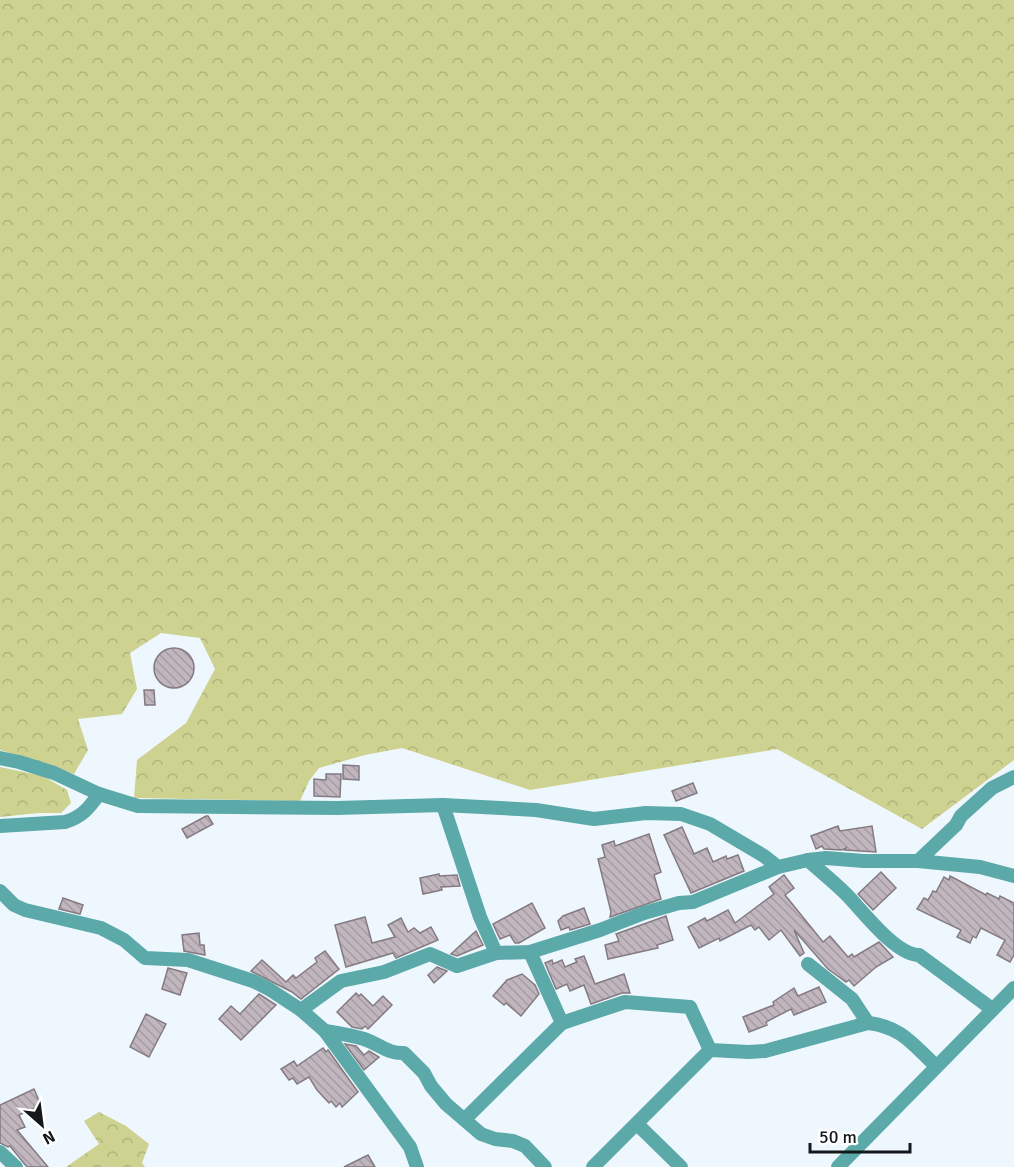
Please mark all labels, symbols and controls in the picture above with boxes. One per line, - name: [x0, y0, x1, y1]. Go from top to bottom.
- north arrow: [12, 1095, 72, 1155]
- scale bar: [810, 1116, 910, 1154]
- text: N: [39, 1126, 58, 1149]
- text: 50 m: [819, 1126, 857, 1148]

